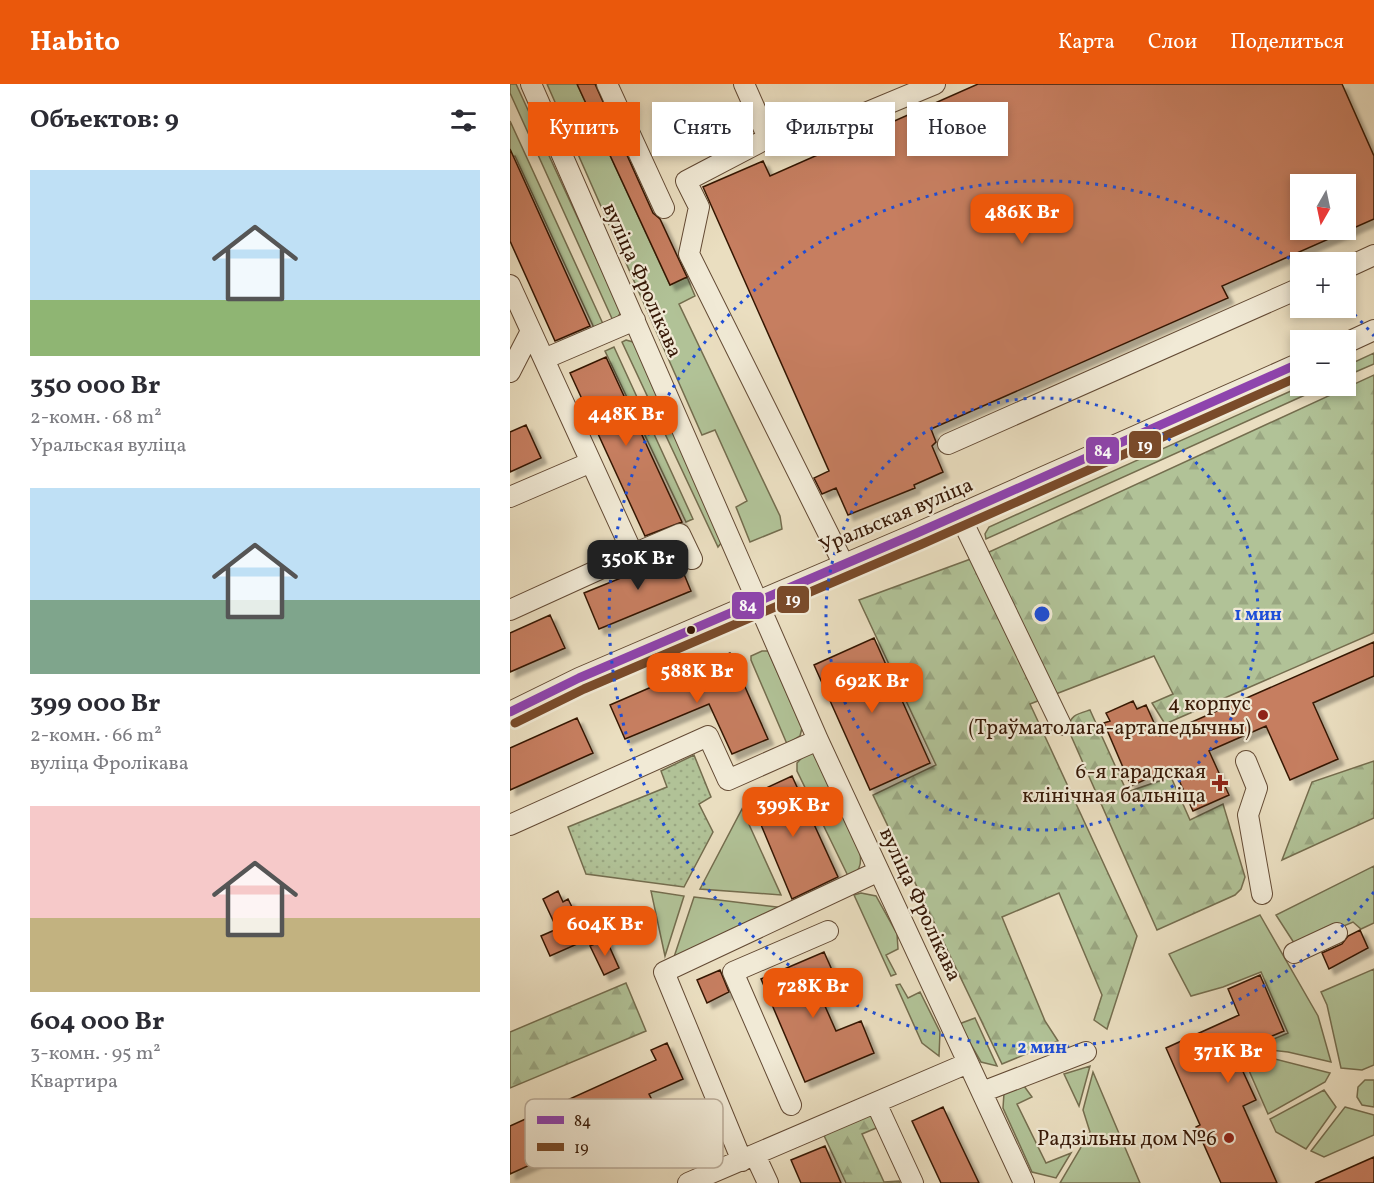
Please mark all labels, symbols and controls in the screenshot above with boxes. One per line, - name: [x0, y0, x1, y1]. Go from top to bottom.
- text: Habito: [30, 23, 120, 62]
- text: Карта: [1058, 28, 1115, 57]
- text: Слои: [1148, 28, 1197, 57]
- text: Поделиться: [1230, 28, 1344, 57]
- text: Объектов: 9: [30, 102, 179, 138]
- chip: Купить: [528, 102, 640, 156]
- chip: Снять: [652, 102, 753, 156]
- chip: Фильтры: [765, 102, 895, 156]
- chip: Новое: [907, 102, 1008, 156]
- icon: filters: [447, 104, 480, 137]
- north arrow: [1290, 174, 1356, 240]
- map controls: [1290, 174, 1356, 396]
- pin: 486K Br: [967, 194, 1077, 245]
- street label: вуліца Фролікава: [594, 199, 689, 363]
- text: 486K Br: [984, 199, 1060, 227]
- icon: home: [201, 209, 309, 317]
- button: +: [1290, 252, 1356, 318]
- button: −: [1290, 330, 1356, 396]
- text: 350 000 Br: [30, 368, 160, 404]
- pin: 448K Br: [571, 396, 681, 447]
- text: 448K Br: [588, 401, 664, 429]
- text: 2-комн. · 68 m²: [30, 404, 162, 432]
- line badge: 19: [1128, 430, 1162, 459]
- text: Уральская вуліца: [30, 432, 186, 460]
- line badge: 84: [1085, 436, 1120, 465]
- text: 19: [1137, 436, 1153, 458]
- text: 84: [1094, 441, 1112, 463]
- street label: Уральская вуліца: [815, 471, 978, 562]
- icon: home: [201, 527, 309, 635]
- pin: 350K Br: [583, 540, 693, 591]
- text: 350K Br: [601, 545, 675, 573]
- line badge: 19: [776, 585, 810, 614]
- text: 19: [785, 590, 801, 612]
- line badge: 84: [731, 591, 765, 620]
- text: 84: [739, 596, 757, 618]
- text: 1 мин: [1234, 603, 1282, 628]
- centre of rings: [1032, 604, 1052, 624]
- unlabelled marker: [685, 624, 697, 636]
- pin: 588K Br: [642, 653, 752, 704]
- text: 588K Br: [661, 658, 733, 686]
- pin: 692K Br: [817, 663, 927, 714]
- text: 692K Br: [835, 668, 909, 696]
- text: 399 000 Br: [30, 686, 160, 722]
- place label: 4 корпус (Траўматолага-артапедычны): [968, 690, 1251, 743]
- marker: 4 корпус (Траўматолага-артапедычны): [1256, 708, 1270, 722]
- text: 2-комн. · 66 m²: [30, 722, 162, 750]
- text: вуліца Фролікава: [30, 750, 189, 778]
- place label: 6-я гарадская клінічная бальніца: [1022, 758, 1206, 811]
- marker: 6-я гарадская клінічная бальніца: [1211, 774, 1229, 792]
- pin: 399K Br: [738, 787, 848, 838]
- text: 399K Br: [756, 792, 830, 820]
- street label: вуліца Фролікава: [871, 823, 968, 986]
- icon: home: [201, 845, 309, 953]
- pin: 604K Br: [550, 906, 660, 957]
- text: 604K Br: [567, 911, 643, 939]
- pin: 728K Br: [758, 968, 868, 1019]
- text: 728K Br: [777, 973, 849, 1001]
- text: 604 000 Br: [30, 1004, 164, 1040]
- pin: 371K Br: [1173, 1033, 1283, 1084]
- text: 2 мин: [1017, 1036, 1067, 1061]
- text: 371K Br: [1193, 1038, 1263, 1066]
- text: 3-комн. · 95 m²: [30, 1040, 161, 1068]
- text: Квартира: [30, 1068, 118, 1096]
- legend: [525, 1099, 723, 1168]
- text: 84: [574, 1111, 591, 1133]
- place label: Радзільны дом №6: [1037, 1125, 1217, 1154]
- marker: Радзільны дом №6: [1222, 1131, 1236, 1145]
- text: 19: [574, 1138, 589, 1160]

